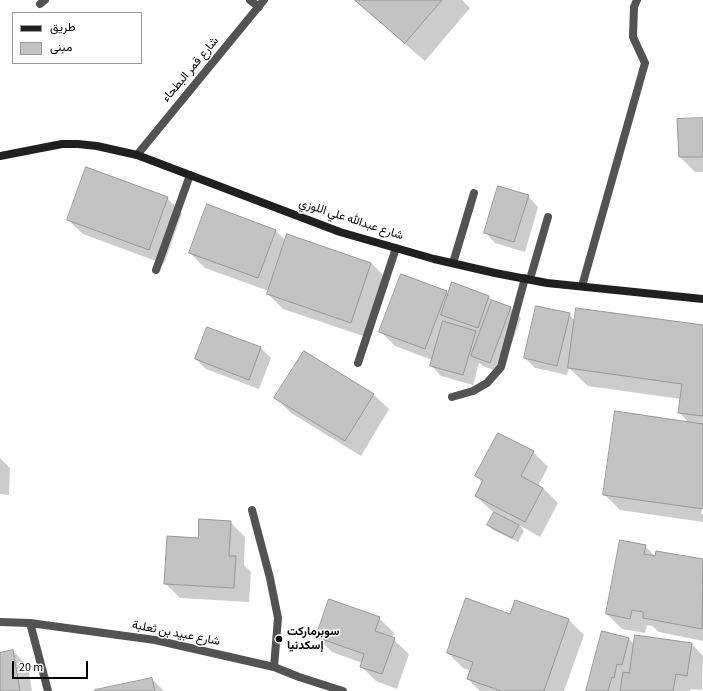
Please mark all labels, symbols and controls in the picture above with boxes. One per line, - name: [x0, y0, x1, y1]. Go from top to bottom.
- legend: [12, 12, 142, 64]
- text: طريق: [50, 19, 75, 36]
- street label: شارع قمر البطحاء: [160, 34, 222, 106]
- text: مبنى: [50, 39, 72, 56]
- street label: شارع عبدالله علي اللوزي: [297, 196, 405, 244]
- street label: شارع عبيد بن ثعلبة: [131, 618, 221, 650]
- place label: سوبرماركت إسكدنيا: [287, 625, 339, 653]
- marker: سوبرماركت إسكدنيا: [274, 634, 284, 644]
- scale bar: [14, 653, 90, 679]
- text: 20 m: [19, 659, 43, 676]

